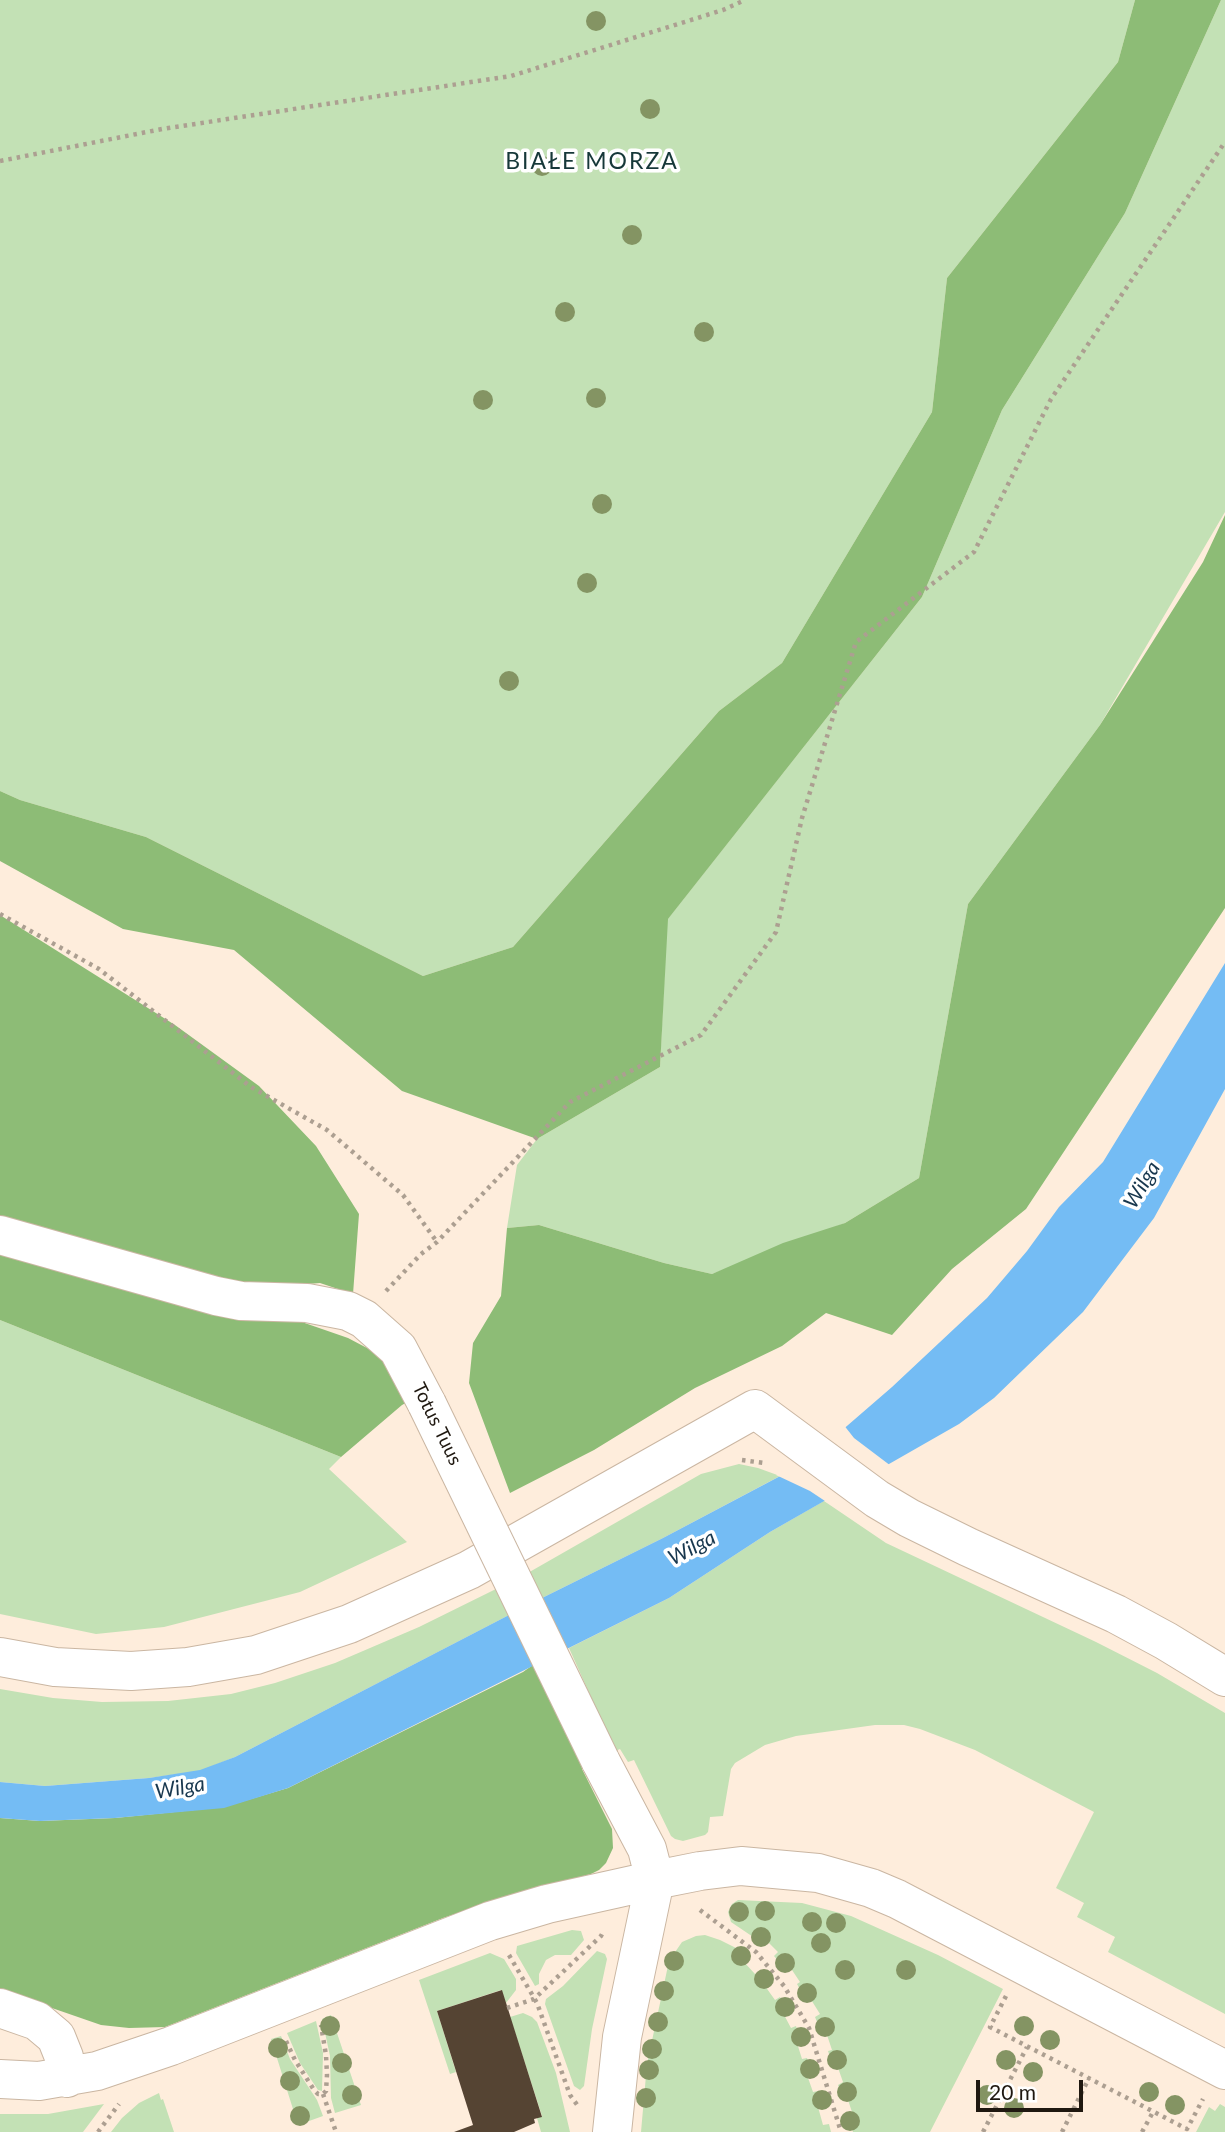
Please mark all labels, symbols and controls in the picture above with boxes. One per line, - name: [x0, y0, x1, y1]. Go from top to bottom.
- district label: BIAŁE MORZA: [507, 148, 677, 176]
- water label: Wilga: [1118, 1157, 1166, 1213]
- street label: Totus Tuus: [407, 1379, 467, 1469]
- water label: Wilga: [664, 1525, 720, 1571]
- water label: Wilga: [153, 1771, 207, 1805]
- scale bar: [980, 2066, 1087, 2110]
- text: 20 m: [989, 2079, 1036, 2104]

